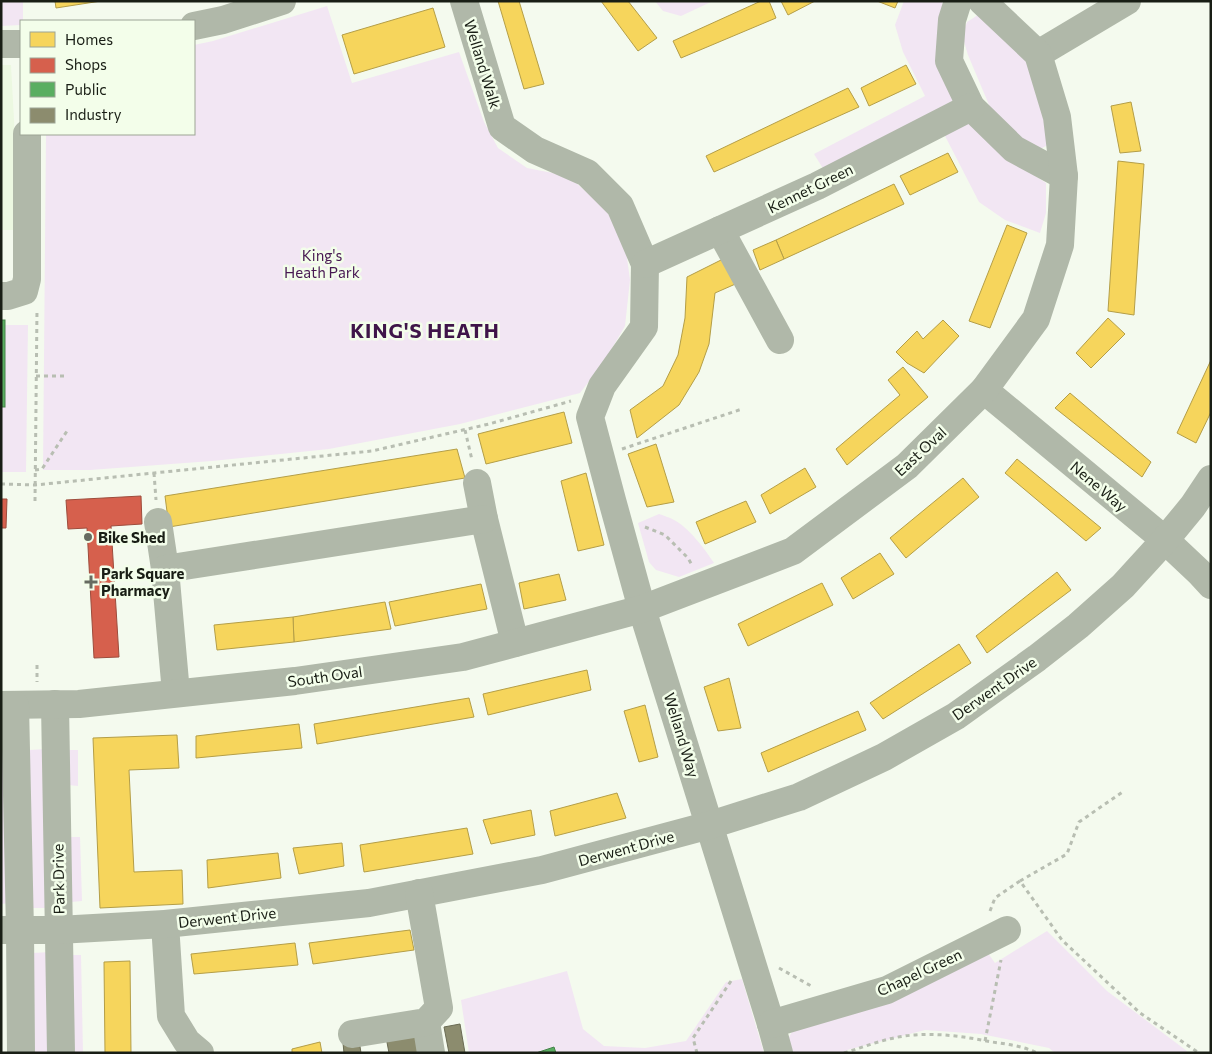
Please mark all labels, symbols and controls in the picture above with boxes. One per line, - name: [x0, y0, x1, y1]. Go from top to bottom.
- street label: Welland Walk: [461, 17, 505, 111]
- legend: [20, 20, 195, 135]
- text: Homes: [65, 30, 113, 48]
- text: Shops: [65, 55, 107, 73]
- text: Public: [65, 80, 107, 98]
- text: Industry: [65, 105, 122, 123]
- street label: Kennet Green: [764, 160, 856, 216]
- park label: King's Heath Park: [284, 246, 360, 281]
- district label: KING'S HEATH: [350, 318, 500, 342]
- street label: East Oval: [890, 423, 950, 479]
- street label: Nene Way: [1067, 457, 1131, 515]
- place label: Bike Shed: [98, 528, 165, 546]
- marker: Bike Shed: [82, 531, 94, 543]
- place label: Park Square Pharmacy: [101, 564, 185, 599]
- marker: Park Square Pharmacy: [85, 576, 97, 588]
- street label: Derwent Drive: [949, 652, 1040, 724]
- street label: South Oval: [287, 662, 363, 690]
- street label: Welland Way: [661, 690, 703, 780]
- street label: Derwent Drive: [576, 827, 676, 869]
- street label: Park Drive: [48, 844, 68, 914]
- street label: Derwent Drive: [177, 903, 277, 931]
- street label: Chapel Green: [874, 945, 964, 999]

